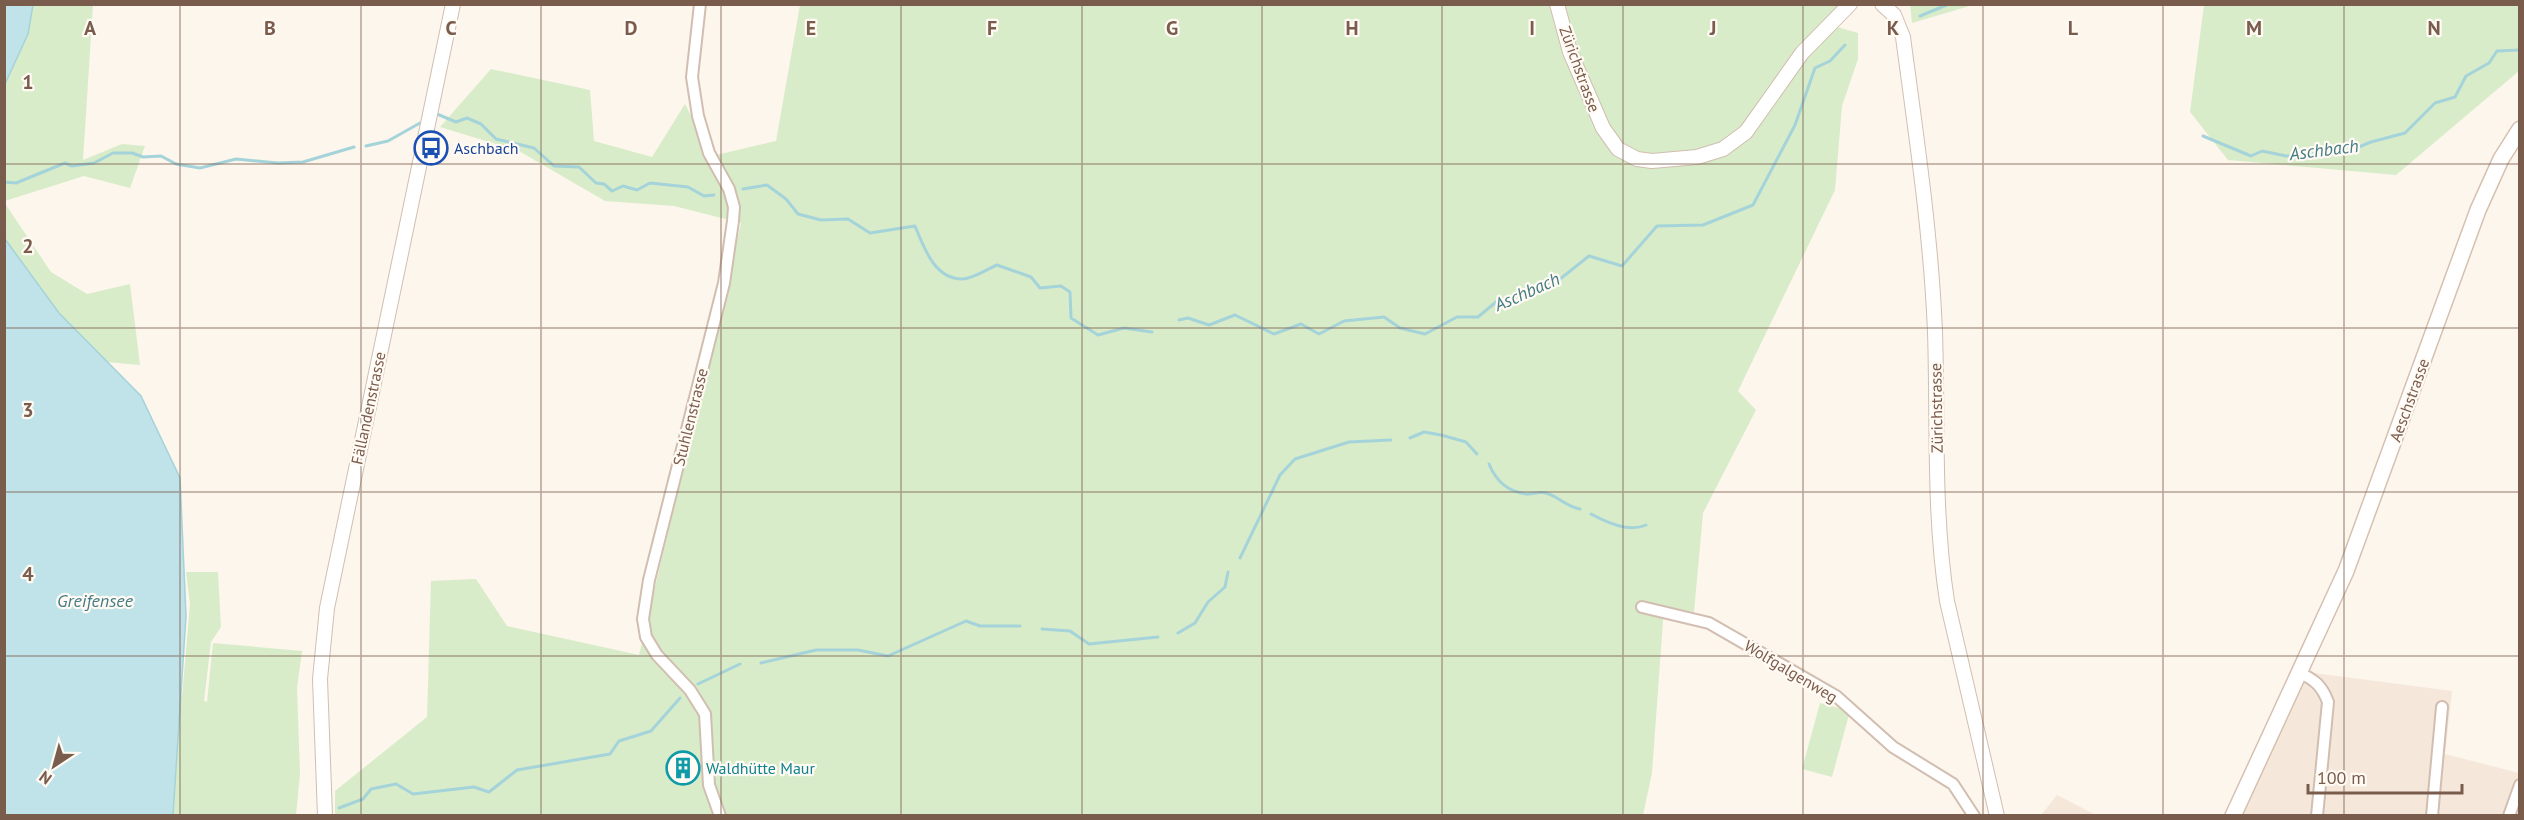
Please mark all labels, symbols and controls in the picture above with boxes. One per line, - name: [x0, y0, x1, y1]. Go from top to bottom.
- text: A: [84, 15, 97, 41]
- text: B: [264, 15, 276, 41]
- text: C: [445, 15, 457, 41]
- text: D: [625, 15, 638, 41]
- text: E: [806, 15, 816, 41]
- text: F: [987, 15, 997, 41]
- text: G: [1166, 15, 1178, 41]
- text: H: [1345, 15, 1359, 41]
- text: I: [1529, 15, 1535, 41]
- text: J: [1709, 15, 1716, 41]
- text: K: [1887, 15, 1900, 41]
- text: L: [2068, 15, 2079, 41]
- text: M: [2246, 15, 2262, 41]
- text: N: [2427, 15, 2441, 41]
- street label: Zürichstrasse: [1555, 23, 1605, 115]
- text: 1: [22, 69, 34, 95]
- bus stop icon: Aschbach: [413, 130, 449, 166]
- water label: Aschbach: [2287, 134, 2360, 165]
- place label: Aschbach: [454, 138, 519, 158]
- text: 2: [22, 233, 34, 259]
- water label: Aschbach: [1489, 267, 1563, 317]
- street label: Fällandenstrasse: [346, 350, 390, 466]
- street label: Aeschstrasse: [2385, 356, 2433, 444]
- street label: Zürichstrasse: [1925, 363, 1947, 453]
- street label: Stuhlenstrasse: [668, 366, 712, 468]
- text: 3: [22, 397, 34, 423]
- text: 4: [22, 561, 34, 587]
- water label: Greifensee: [57, 589, 134, 612]
- street label: Wolfgalgenweg: [1741, 635, 1841, 707]
- north arrow: [24, 736, 84, 796]
- building icon: Waldhütte Maur: [665, 750, 701, 786]
- scale bar: [2308, 757, 2462, 795]
- place label: Waldhütte Maur: [706, 758, 815, 778]
- text: 100 m: [2317, 766, 2366, 789]
- text: N: [35, 767, 55, 789]

